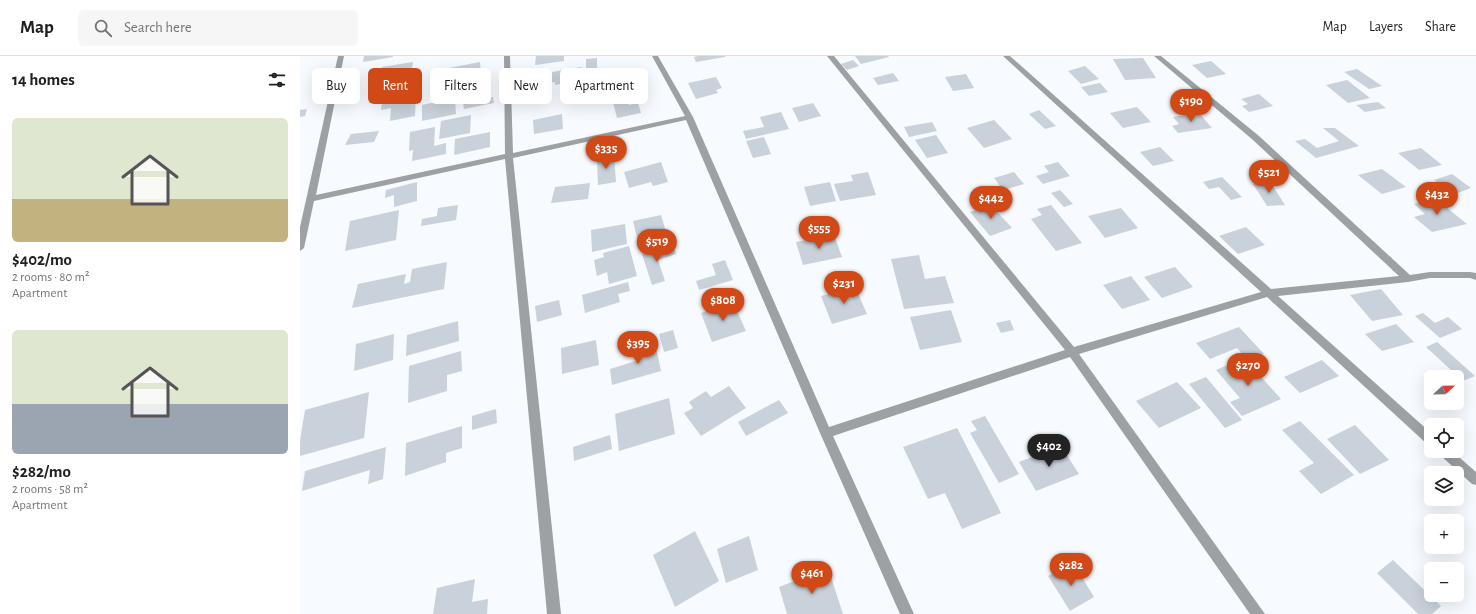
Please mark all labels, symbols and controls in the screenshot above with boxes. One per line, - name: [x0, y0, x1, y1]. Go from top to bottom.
- search box: [78, 10, 358, 46]
- icon: search: [92, 17, 114, 39]
- text: Map: [20, 18, 54, 37]
- text: Search here: [124, 20, 192, 35]
- text: Map: [1322, 20, 1347, 34]
- text: Layers: [1369, 20, 1403, 34]
- text: Share: [1425, 20, 1456, 34]
- chip: Buy: [312, 68, 360, 104]
- chip: Rent: [368, 68, 422, 104]
- chip: Filters: [430, 68, 491, 104]
- chip: New: [499, 68, 552, 104]
- chip: Apartment: [560, 68, 648, 104]
- icon: filters: [266, 69, 288, 91]
- text: 14 homes: [12, 71, 75, 88]
- pin: $190: [1167, 89, 1215, 123]
- text: $190: [1179, 95, 1203, 108]
- pin: $335: [582, 136, 630, 170]
- text: $335: [595, 142, 617, 155]
- icon: home: [114, 144, 186, 216]
- pin: $521: [1245, 160, 1293, 194]
- text: $521: [1258, 166, 1280, 179]
- pin: $432: [1413, 182, 1461, 216]
- pin: $442: [967, 186, 1015, 220]
- text: $432: [1425, 188, 1449, 201]
- text: $442: [978, 192, 1004, 205]
- pin: $555: [795, 216, 843, 250]
- text: $555: [808, 222, 830, 235]
- pin: $519: [633, 229, 681, 263]
- text: $519: [646, 235, 668, 248]
- text: $402/mo: [12, 251, 72, 268]
- text: 2 rooms · 80 m²: [12, 271, 89, 284]
- pin: $231: [820, 271, 868, 305]
- text: $231: [833, 277, 855, 290]
- text: Apartment: [12, 287, 67, 300]
- pin: $808: [699, 288, 747, 322]
- text: $808: [710, 294, 736, 307]
- pin: $395: [614, 331, 662, 365]
- text: $395: [626, 337, 650, 350]
- pin: $270: [1224, 353, 1272, 387]
- icon: home: [114, 356, 186, 428]
- text: $270: [1236, 359, 1260, 372]
- north arrow: [1424, 370, 1464, 410]
- map controls: [1424, 370, 1464, 602]
- button: locate: [1424, 418, 1464, 458]
- pin: $402: [1025, 434, 1073, 468]
- text: $402: [1036, 440, 1062, 453]
- text: $282/mo: [12, 463, 71, 480]
- button: layers: [1424, 466, 1464, 506]
- text: 2 rooms · 58 m²: [12, 483, 88, 496]
- text: Apartment: [12, 499, 67, 512]
- button: +: [1424, 514, 1464, 554]
- pin: $282: [1047, 553, 1095, 587]
- text: $282: [1059, 559, 1083, 572]
- pin: $461: [788, 561, 836, 595]
- button: −: [1424, 562, 1464, 602]
- text: $461: [800, 567, 824, 580]

